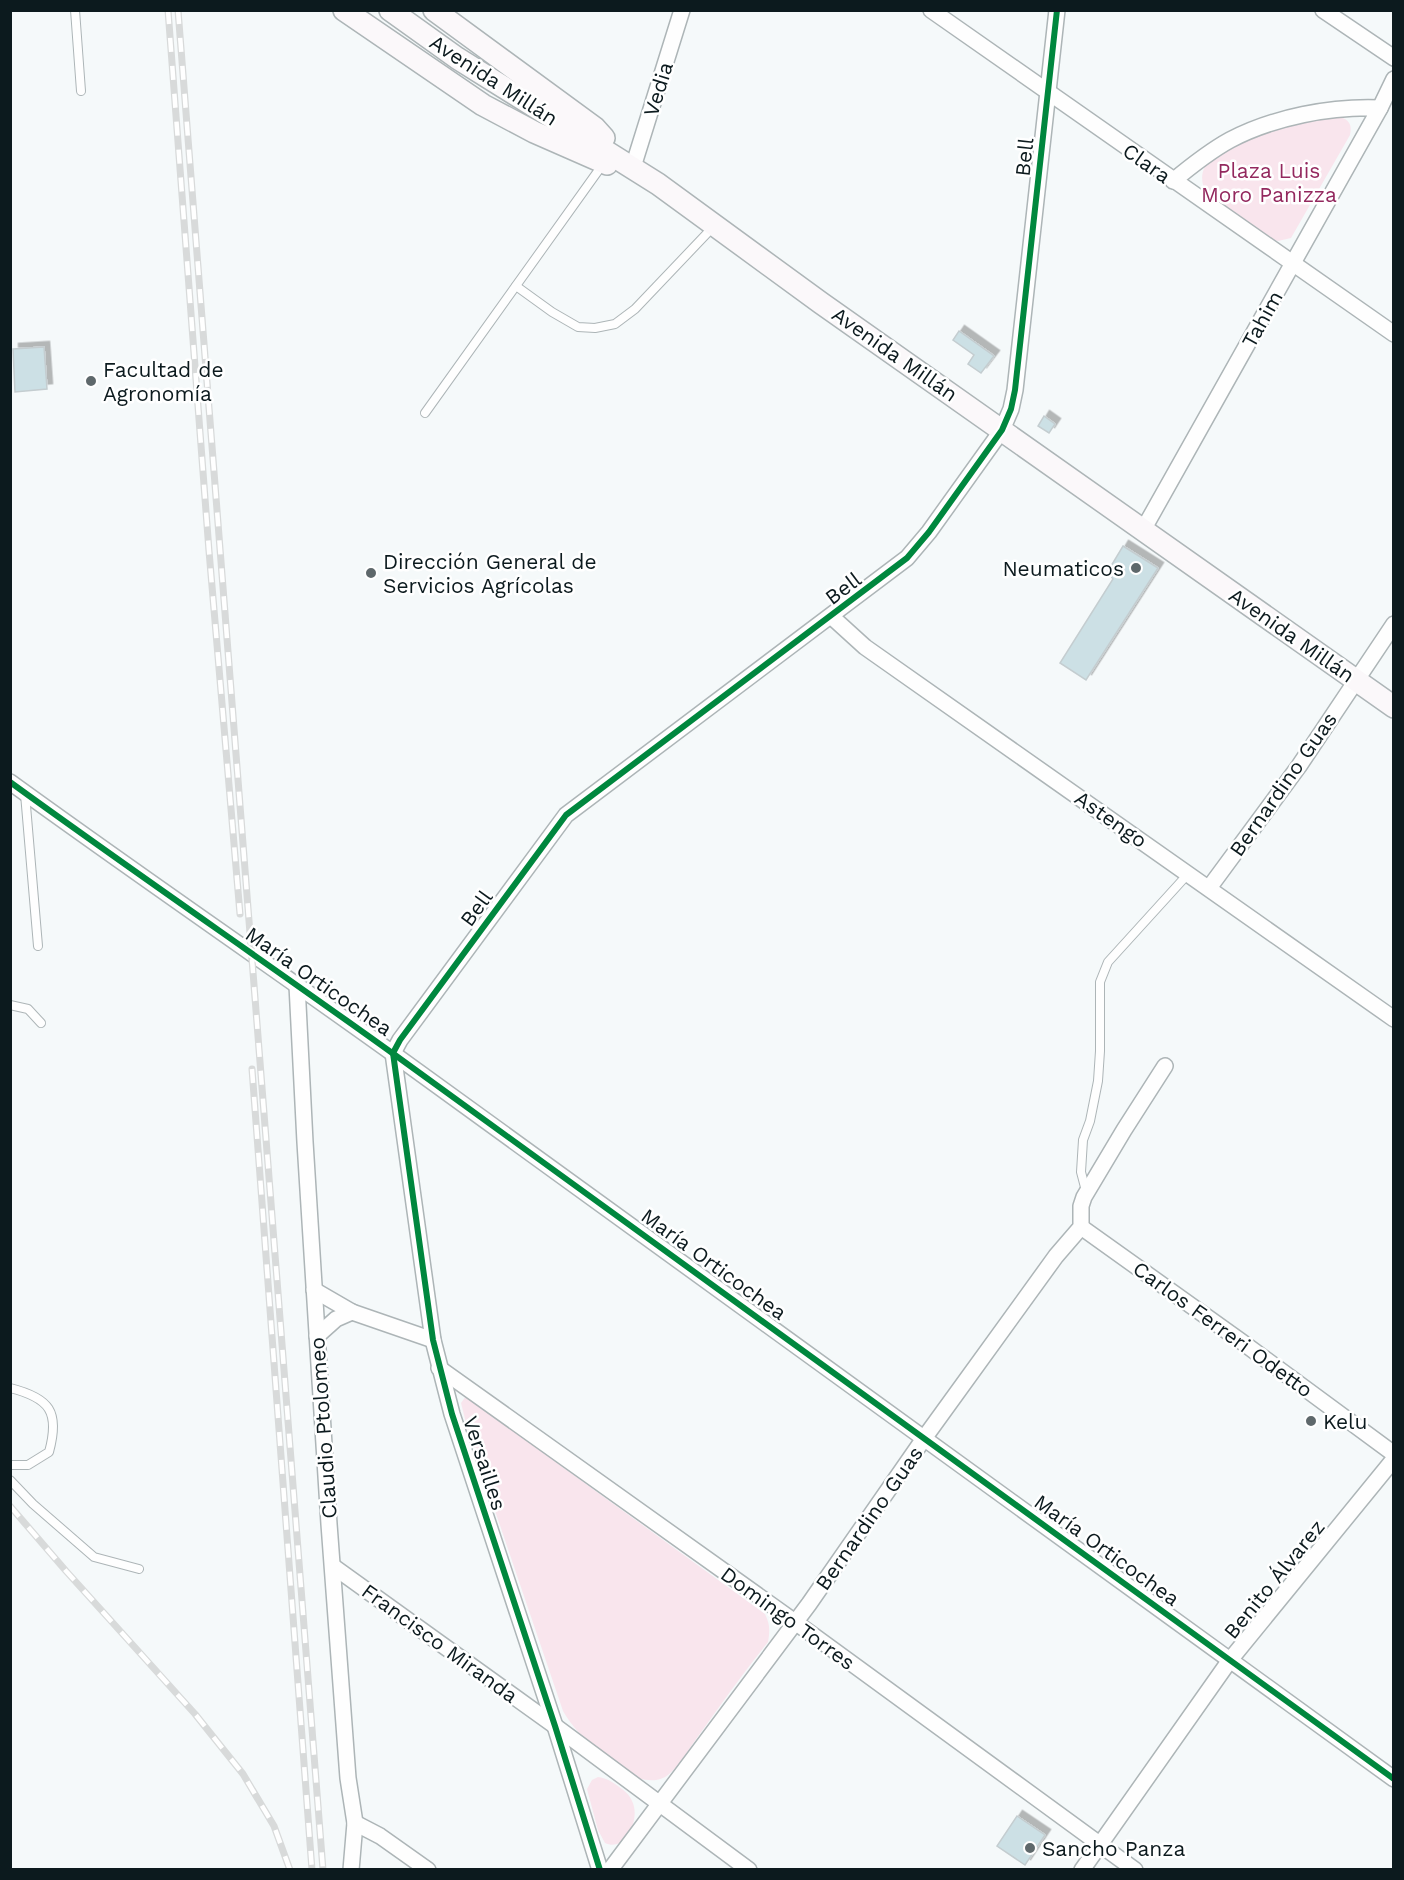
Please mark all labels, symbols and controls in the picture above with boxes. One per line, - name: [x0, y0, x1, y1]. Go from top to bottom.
- street label: Avenida Millán: [425, 29, 563, 131]
- street label: Vedia: [638, 59, 678, 119]
- street label: Bell: [1010, 136, 1039, 178]
- street label: Clara: [1118, 138, 1176, 188]
- park label: Plaza Luis Moro Panizza: [1201, 158, 1337, 207]
- street label: Tahim: [1236, 286, 1288, 352]
- street label: Avenida Millán: [827, 301, 963, 407]
- place label: Facultad de Agronomía: [103, 357, 224, 406]
- marker: Facultad de Agronomía: [84, 374, 98, 388]
- place label: Dirección General de Servicios Agrícolas: [383, 549, 597, 598]
- place label: Neumaticos: [1002, 556, 1124, 581]
- marker: Neumaticos: [1129, 561, 1143, 575]
- marker: Dirección General de Servicios Agrícolas: [364, 566, 378, 580]
- street label: Bell: [820, 566, 866, 610]
- street label: Avenida Millán: [1224, 582, 1360, 688]
- street label: Bernardino Guas: [1224, 707, 1342, 861]
- street label: Astengo: [1070, 785, 1152, 853]
- street label: Bell: [455, 885, 498, 931]
- street label: María Orticochea: [241, 921, 397, 1041]
- street label: María Orticochea: [636, 1203, 792, 1325]
- street label: Carlos Ferreri Odetto: [1128, 1256, 1318, 1402]
- street label: Claudio Ptolomeo: [304, 1336, 342, 1520]
- place label: Kelu: [1323, 1409, 1367, 1434]
- street label: Versailles: [458, 1413, 512, 1513]
- marker: Kelu: [1304, 1414, 1318, 1428]
- street label: Bernardino Guas: [810, 1441, 928, 1595]
- street label: María Orticochea: [1029, 1489, 1185, 1611]
- street label: Benito Álvarez: [1218, 1514, 1330, 1644]
- street label: Domingo Torres: [716, 1561, 860, 1675]
- street label: Francisco Miranda: [357, 1578, 523, 1708]
- place label: Sancho Panza: [1042, 1836, 1186, 1861]
- marker: Sancho Panza: [1023, 1841, 1037, 1855]

